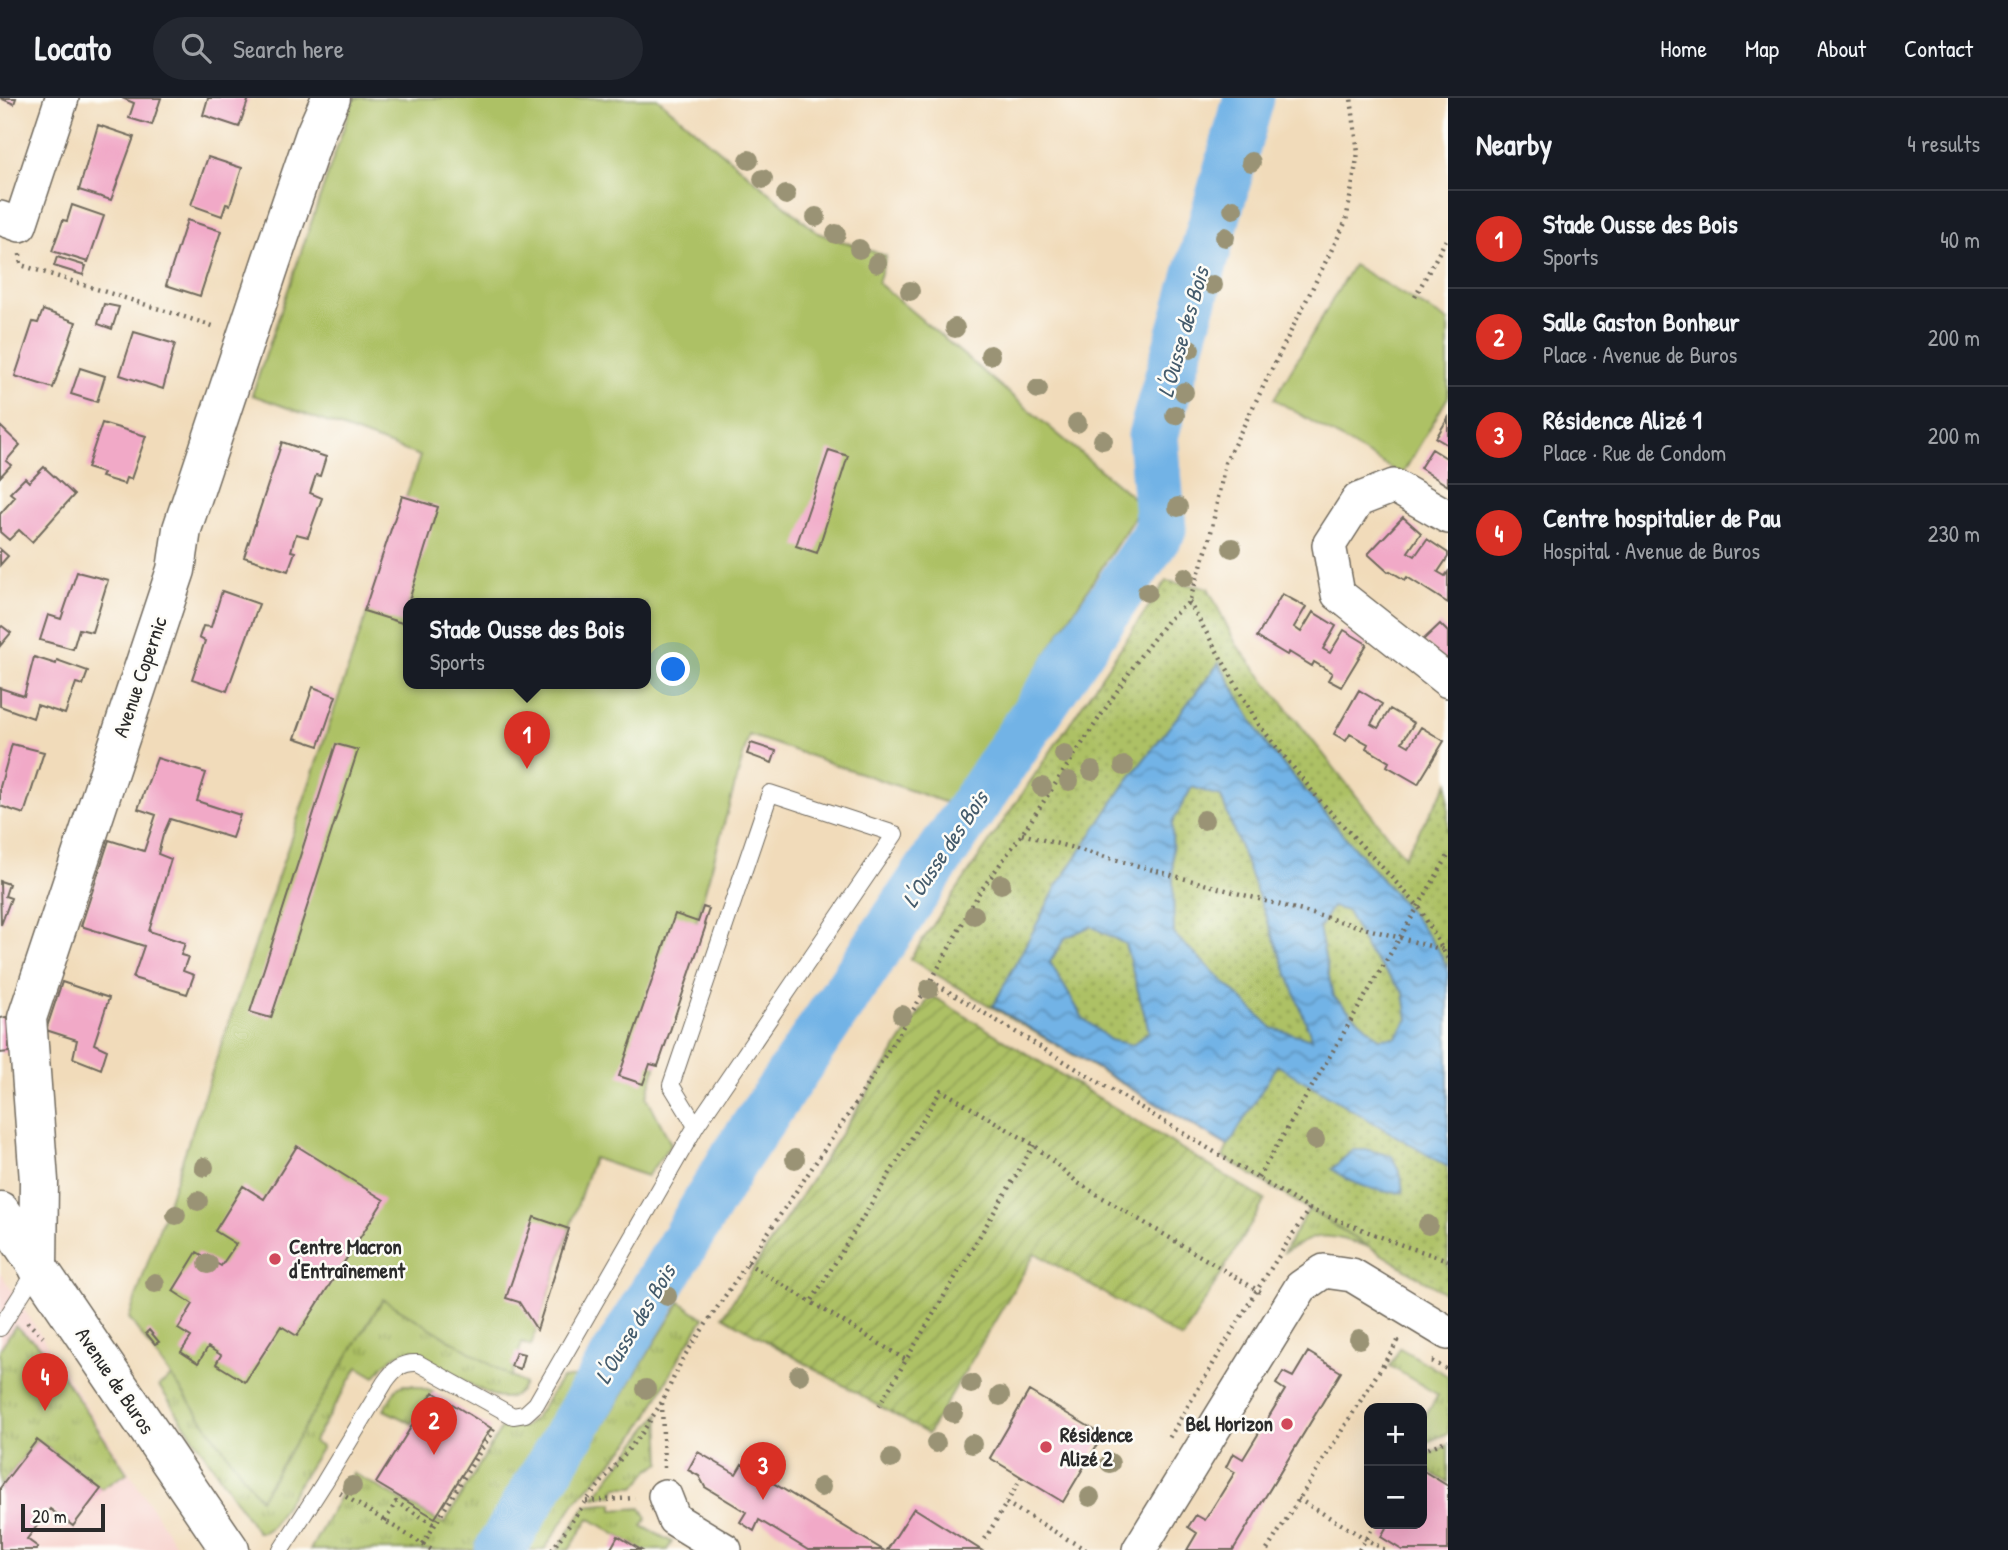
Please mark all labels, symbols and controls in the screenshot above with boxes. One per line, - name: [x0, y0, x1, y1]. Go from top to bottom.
- search box: [153, 17, 643, 80]
- text: Locato: [35, 26, 111, 70]
- icon: search: [177, 29, 215, 67]
- text: Search here: [233, 31, 344, 66]
- text: Home: [1660, 32, 1707, 64]
- text: Map: [1745, 32, 1779, 64]
- text: About: [1817, 32, 1866, 64]
- text: Contact: [1904, 32, 1973, 64]
- text: Nearby: [1476, 124, 1552, 164]
- text: 4 results: [1907, 128, 1980, 159]
- text: Stade Ousse des Bois: [1543, 206, 1738, 241]
- text: 1: [1495, 224, 1503, 255]
- text: 40 m: [1940, 224, 1980, 255]
- text: Sports: [1543, 241, 1598, 272]
- water label: L'Ousse des Bois: [1149, 261, 1216, 400]
- text: Salle Gaston Bonheur: [1543, 304, 1740, 339]
- text: 2: [1494, 322, 1504, 353]
- text: 200 m: [1928, 322, 1980, 353]
- text: Place · Avenue de Buros: [1543, 339, 1737, 370]
- text: Résidence Alizé 1: [1543, 402, 1702, 437]
- text: 3: [1494, 420, 1504, 451]
- text: 200 m: [1928, 420, 1980, 451]
- text: Place · Rue de Condom: [1543, 437, 1726, 468]
- text: Centre hospitalier de Pau: [1543, 500, 1781, 535]
- text: 4: [1495, 518, 1503, 549]
- text: 230 m: [1928, 518, 1980, 549]
- text: Hospital · Avenue de Buros: [1543, 535, 1760, 566]
- popup: [403, 598, 651, 689]
- text: Stade Ousse des Bois: [430, 611, 624, 646]
- street label: Avenue Copernic: [105, 612, 174, 741]
- text: Sports: [430, 646, 485, 677]
- your location: [656, 652, 690, 686]
- pin: 1: [504, 711, 550, 769]
- water label: L'Ousse des Bois: [894, 783, 996, 913]
- place label: Centre Macron d'Entraînement: [289, 1232, 406, 1285]
- marker: Centre Macron d'Entraînement: [267, 1251, 283, 1267]
- water label: L'Ousse des Bois: [587, 1257, 683, 1389]
- street label: Avenue de Buros: [69, 1322, 162, 1440]
- pin: 4: [22, 1353, 68, 1411]
- pin: 2: [411, 1397, 457, 1455]
- map controls: [1364, 1403, 1427, 1529]
- button: +: [1364, 1403, 1427, 1466]
- place label: Bel Horizon: [1186, 1409, 1273, 1438]
- marker: Bel Horizon: [1279, 1416, 1295, 1432]
- place label: Résidence Alizé 2: [1060, 1420, 1134, 1473]
- marker: Résidence Alizé 2: [1038, 1439, 1054, 1455]
- pin: 3: [740, 1442, 786, 1500]
- button: −: [1364, 1466, 1427, 1529]
- scale bar: [21, 1501, 105, 1533]
- text: 20 m: [32, 1503, 67, 1529]

